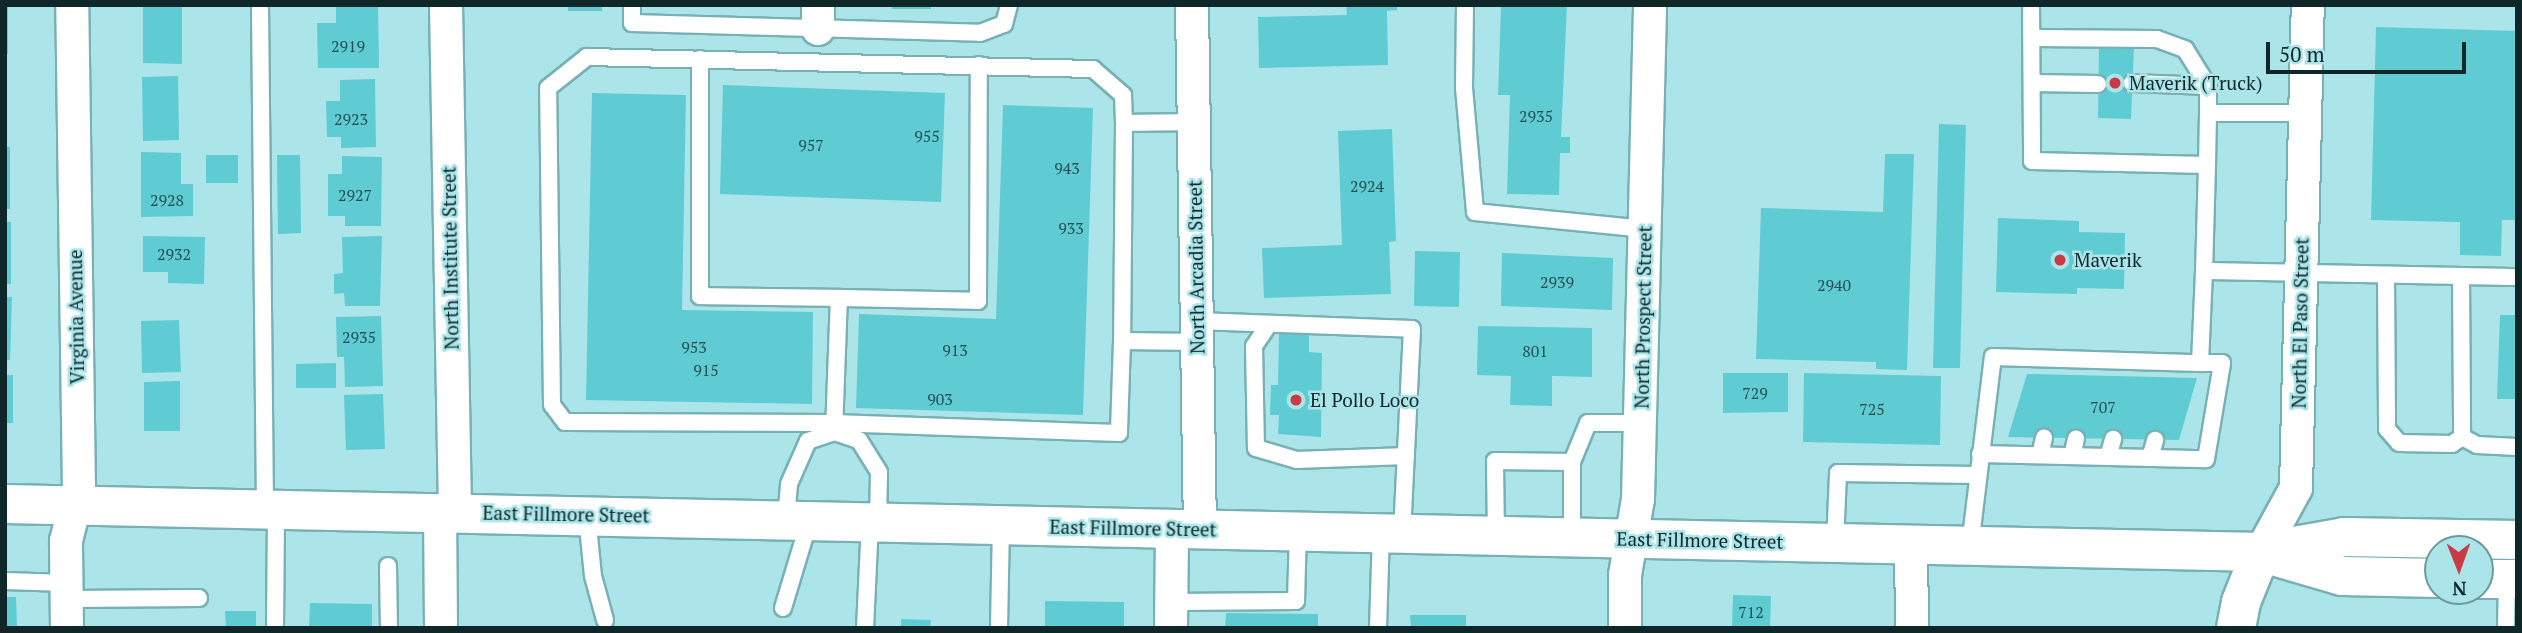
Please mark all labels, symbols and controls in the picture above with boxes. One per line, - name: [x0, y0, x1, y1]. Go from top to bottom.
- scale bar: [2270, 28, 2470, 72]
- house number: 2919: [331, 36, 365, 56]
- text: 50 m: [2279, 40, 2325, 68]
- place label: Maverik (Truck): [2129, 72, 2262, 94]
- marker: Maverik (Truck): [2107, 75, 2123, 91]
- house number: 2935: [1519, 106, 1553, 126]
- house number: 2923: [334, 109, 368, 129]
- house number: 955: [914, 126, 940, 146]
- house number: 957: [798, 135, 824, 155]
- house number: 943: [1054, 158, 1080, 178]
- street label: North Institute Street: [437, 166, 463, 350]
- house number: 2924: [1350, 176, 1384, 196]
- street label: North Arcadia Street: [1183, 180, 1209, 354]
- house number: 2927: [338, 185, 372, 205]
- house number: 2928: [150, 190, 184, 210]
- house number: 933: [1058, 218, 1084, 238]
- street label: North Prospect Street: [1630, 225, 1656, 409]
- street label: North El Paso Street: [2287, 237, 2313, 409]
- house number: 2932: [157, 244, 191, 264]
- street label: Virginia Avenue: [63, 249, 89, 385]
- place label: Maverik: [2074, 249, 2142, 271]
- marker: Maverik: [2052, 252, 2068, 268]
- house number: 2939: [1540, 272, 1574, 292]
- house number: 2940: [1817, 275, 1851, 295]
- house number: 2935: [342, 327, 376, 347]
- house number: 953: [681, 337, 707, 357]
- house number: 913: [942, 340, 968, 360]
- house number: 801: [1522, 341, 1548, 361]
- house number: 915: [693, 360, 719, 380]
- house number: 729: [1742, 383, 1768, 403]
- house number: 903: [927, 389, 953, 409]
- place label: El Pollo Loco: [1310, 389, 1419, 411]
- marker: El Pollo Loco: [1288, 392, 1304, 408]
- house number: 707: [2090, 397, 2116, 417]
- house number: 725: [1859, 399, 1885, 419]
- street label: East Fillmore Street: [482, 501, 650, 527]
- street label: East Fillmore Street: [1049, 515, 1217, 541]
- street label: East Fillmore Street: [1616, 527, 1784, 553]
- north arrow: [2424, 535, 2494, 605]
- text: N: [2452, 577, 2467, 602]
- house number: 712: [1738, 602, 1764, 622]

